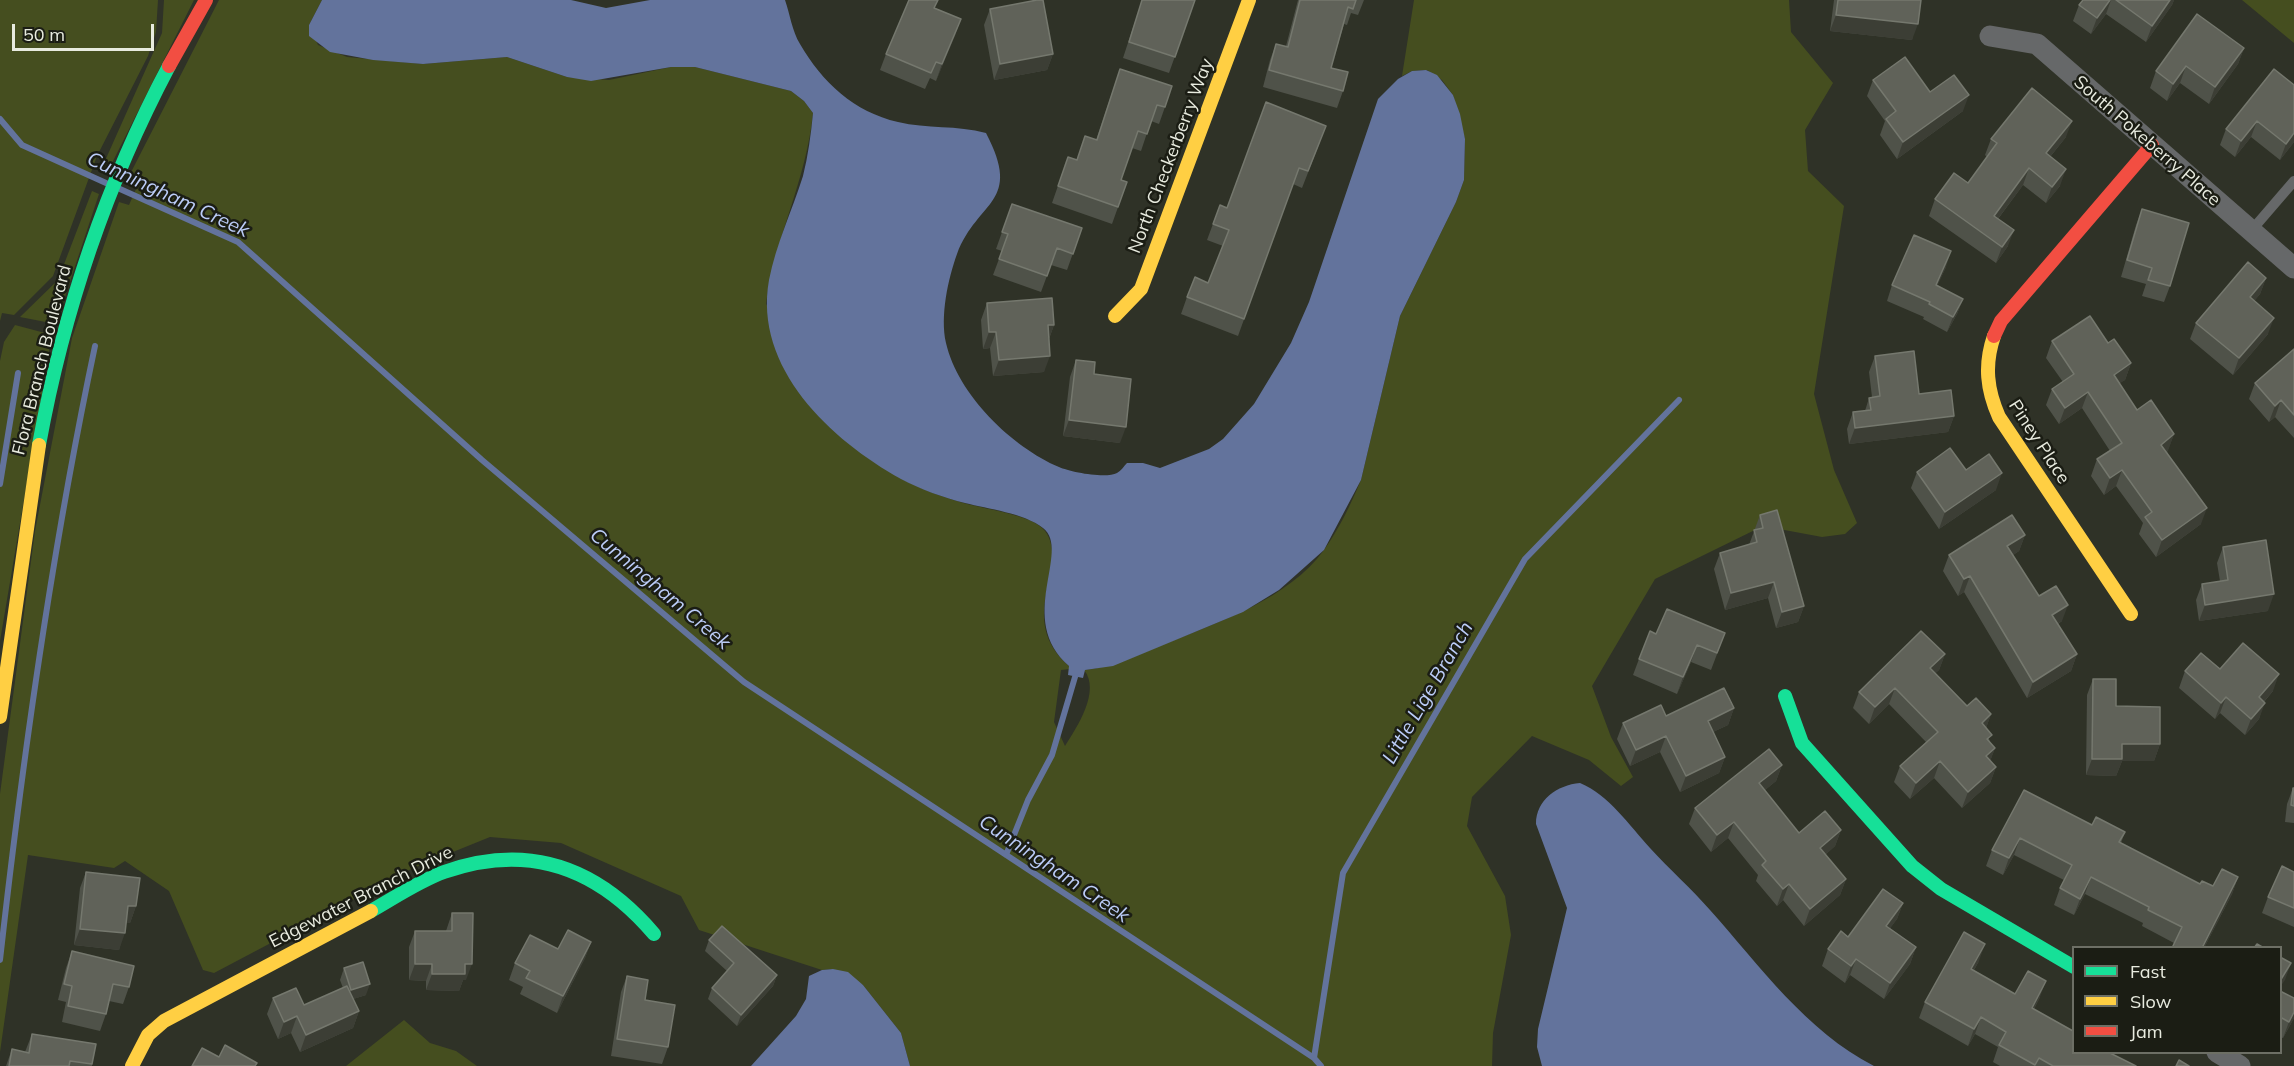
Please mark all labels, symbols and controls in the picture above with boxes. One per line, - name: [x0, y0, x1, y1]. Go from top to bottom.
- scale bar: [15, 12, 158, 50]
- text: 50 m: [23, 23, 65, 46]
- street label: North Checkerberry Way: [1124, 56, 1218, 256]
- street label: South Pokeberry Place: [2069, 71, 2225, 211]
- water label: Cunningham Creek: [83, 147, 253, 243]
- street label: Flora Branch Boulevard: [8, 263, 76, 457]
- street label: Piney Place: [2004, 396, 2074, 488]
- water label: Cunningham Creek: [585, 523, 735, 655]
- water label: Little Lige Branch: [1378, 618, 1478, 768]
- water label: Cunningham Creek: [974, 810, 1134, 928]
- street label: Edgewater Branch Drive: [266, 841, 456, 953]
- legend: [2072, 946, 2282, 1054]
- text: Fast: [2130, 960, 2166, 983]
- text: Slow: [2130, 990, 2171, 1013]
- text: Jam: [2130, 1020, 2163, 1043]

